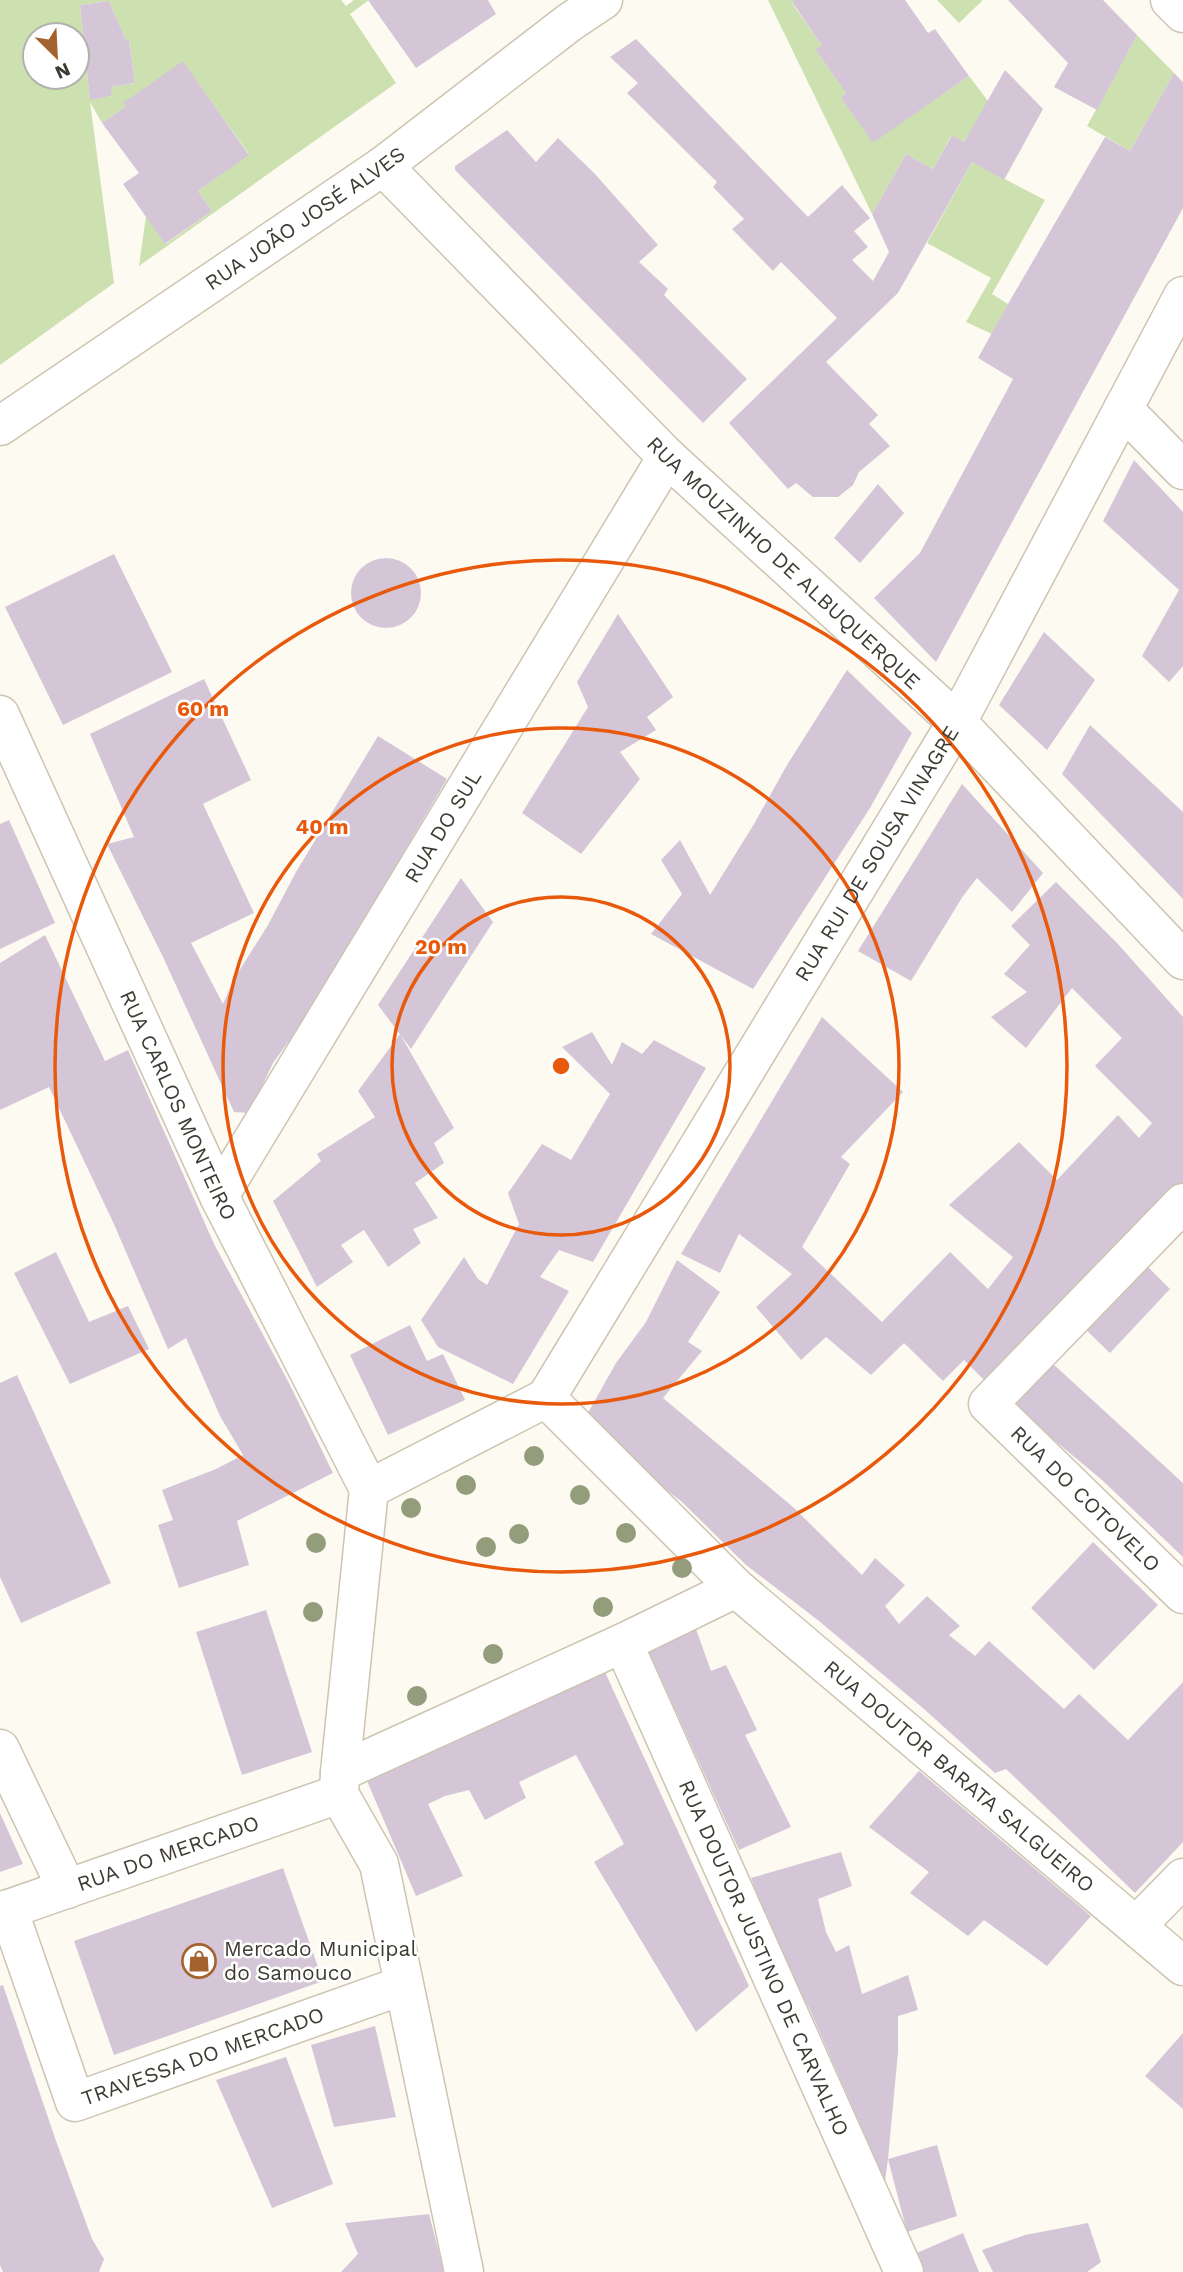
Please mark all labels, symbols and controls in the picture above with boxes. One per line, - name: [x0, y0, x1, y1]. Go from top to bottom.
- north arrow: [21, 21, 91, 91]
- text: N: [52, 58, 74, 84]
- street label: RUA JOÃO JOSÉ ALVES: [200, 141, 410, 295]
- street label: RUA MOUZINHO DE ALBUQUERQUE: [642, 431, 926, 694]
- text: 60 m: [177, 696, 229, 721]
- street label: RUA RUI DE SOUSA VINAGRE: [789, 721, 964, 986]
- street label: RUA DO SUL: [399, 765, 486, 887]
- text: 40 m: [296, 814, 348, 839]
- text: 20 m: [415, 934, 467, 959]
- street label: RUA CARLOS MONTEIRO: [115, 986, 242, 1224]
- centre of rings: [549, 1054, 573, 1078]
- street label: RUA DO COTOVELO: [1006, 1420, 1166, 1577]
- street label: RUA DOUTOR BARATA SALGUEIRO: [819, 1655, 1100, 1898]
- street label: RUA DOUTOR JUSTINO DE CARVALHO: [674, 1776, 855, 2140]
- street label: RUA DO MERCADO: [74, 1810, 262, 1896]
- place label: Mercado Municipal do Samouco: [224, 1936, 417, 1985]
- shop icon: Mercado Municipal do Samouco: [180, 1942, 218, 1980]
- street label: TRAVESSA DO MERCADO: [78, 2001, 327, 2111]

